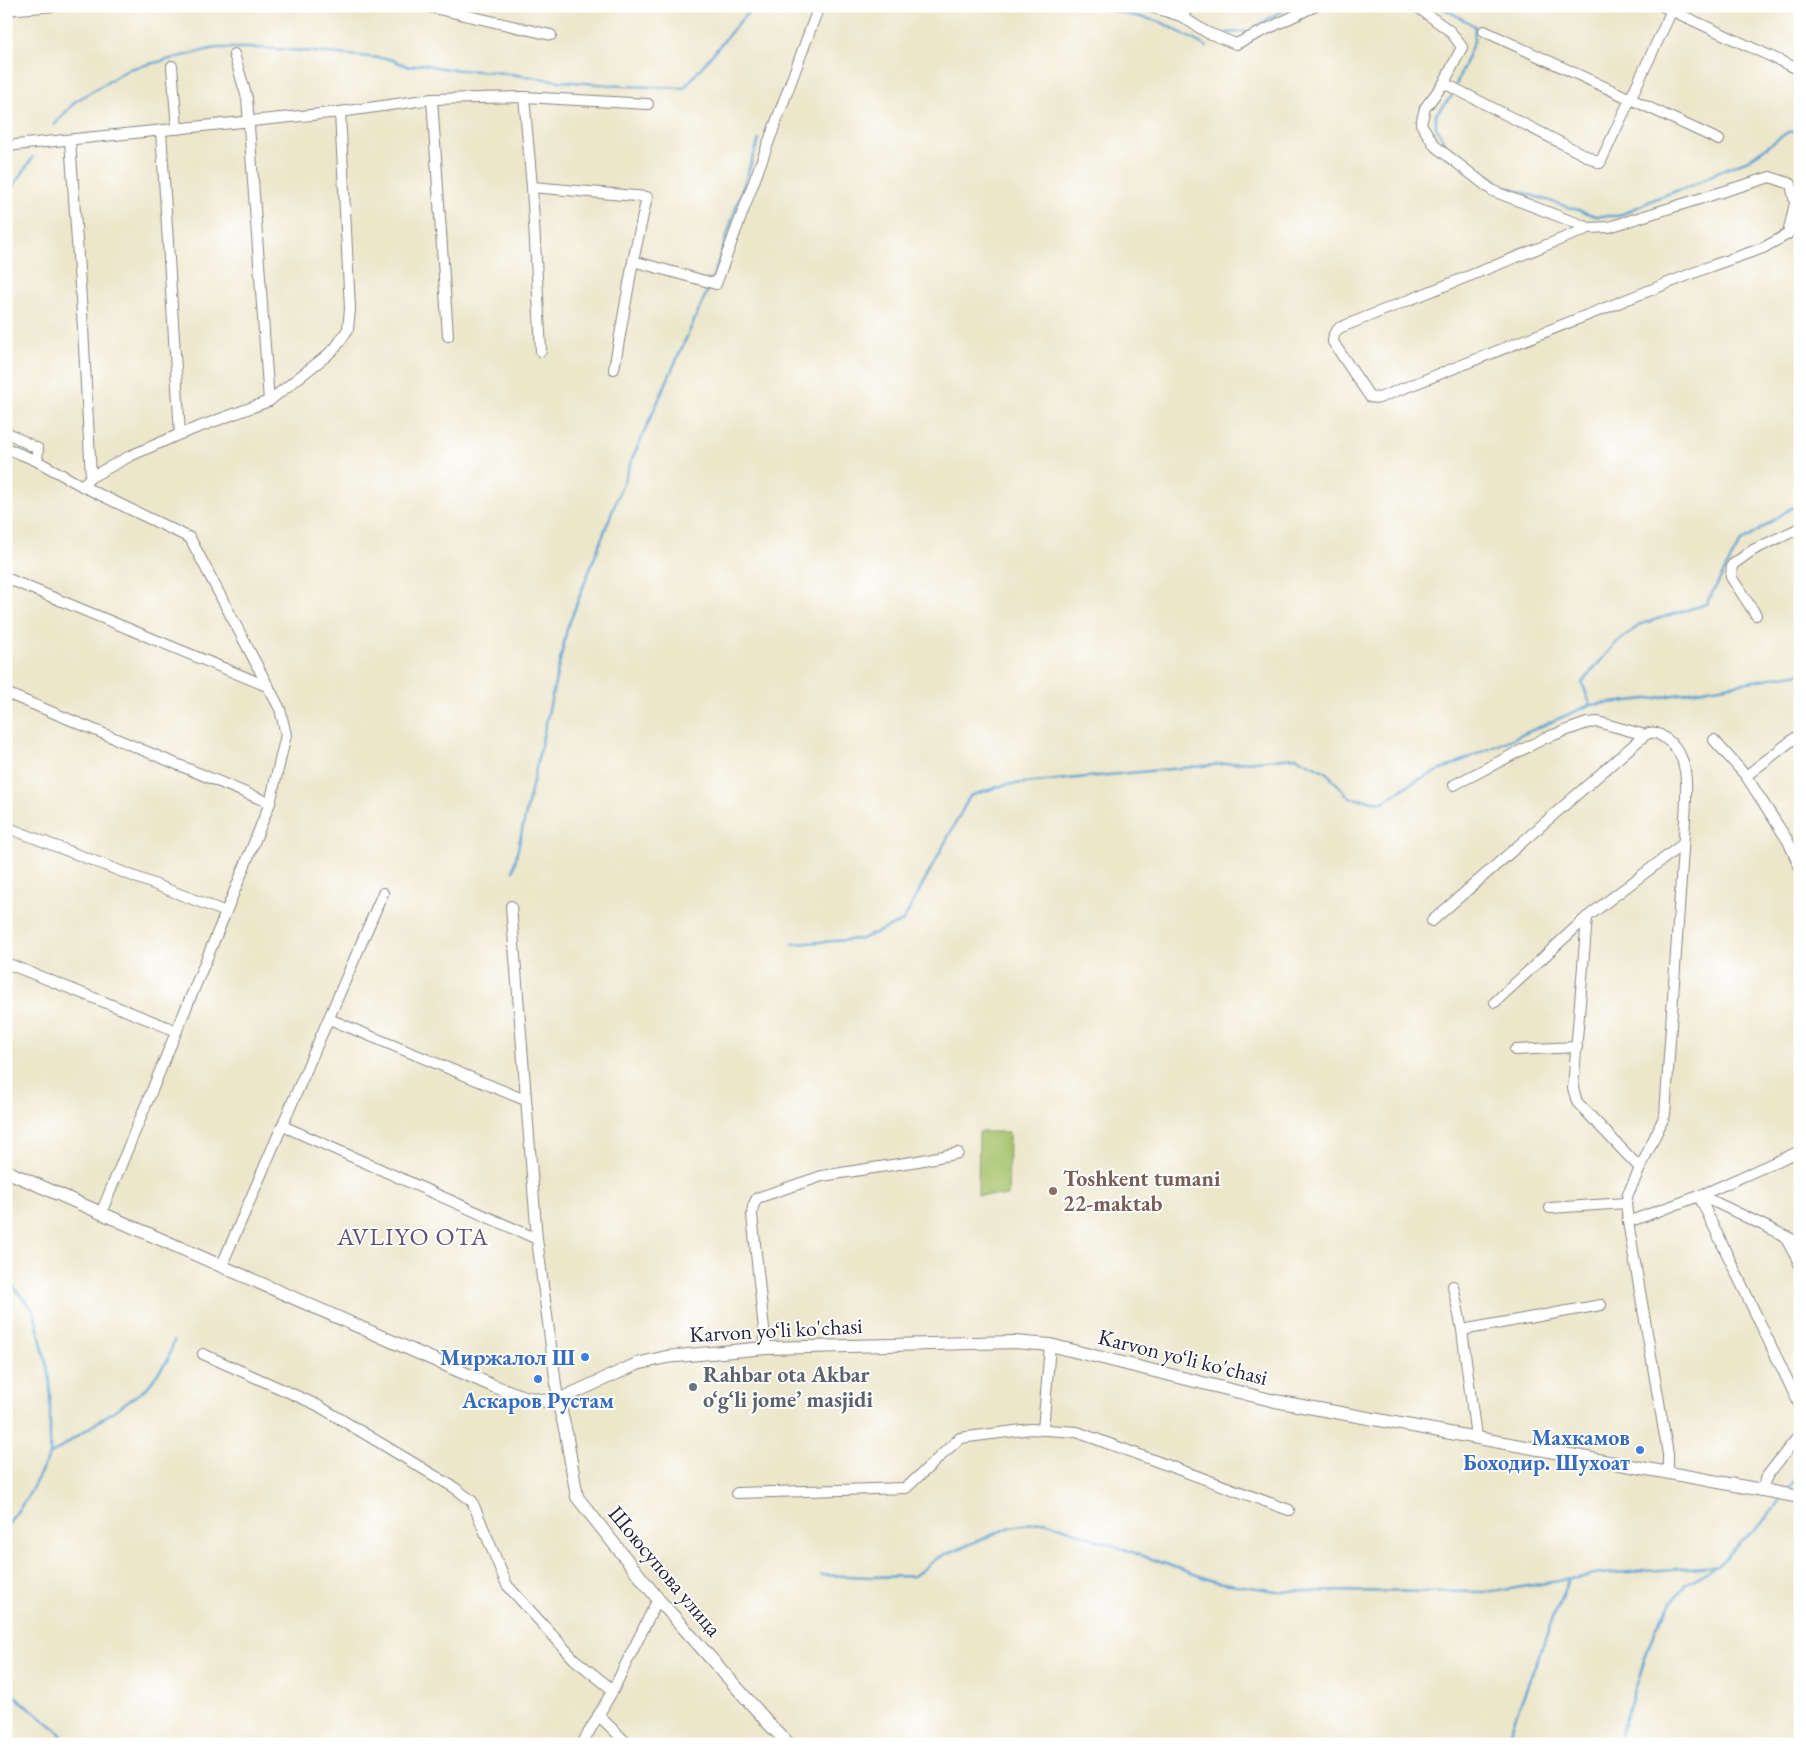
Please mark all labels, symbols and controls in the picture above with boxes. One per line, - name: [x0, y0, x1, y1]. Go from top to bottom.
- place label: Toshkent tumani 22-maktab: [1063, 1164, 1221, 1218]
- marker: Toshkent tumani 22-maktab: [1047, 1185, 1059, 1197]
- district label: AVLIYO OTA: [336, 1220, 489, 1252]
- street label: Karvon yo‘li ko'chasi: [689, 1311, 863, 1349]
- street label: Karvon yo‘li ko'chasi: [1095, 1322, 1271, 1392]
- place label: Миржалол Ш: [440, 1343, 575, 1372]
- marker: Миржалол Ш: [579, 1351, 591, 1363]
- place label: Rahbar ota Akbar o‘g‘li jome’ masjidi: [703, 1360, 873, 1414]
- marker: Аскаров Рустам: [532, 1373, 544, 1385]
- marker: Rahbar ota Akbar o‘g‘li jome’ masjidi: [687, 1381, 699, 1393]
- place label: Аскаров Рустам: [461, 1386, 614, 1415]
- place label: Махкамов Боходир. Шухоат: [1463, 1423, 1630, 1477]
- marker: Махкамов Боходир. Шухоат: [1634, 1444, 1646, 1456]
- street label: Шоюсупова улица: [602, 1500, 728, 1643]

